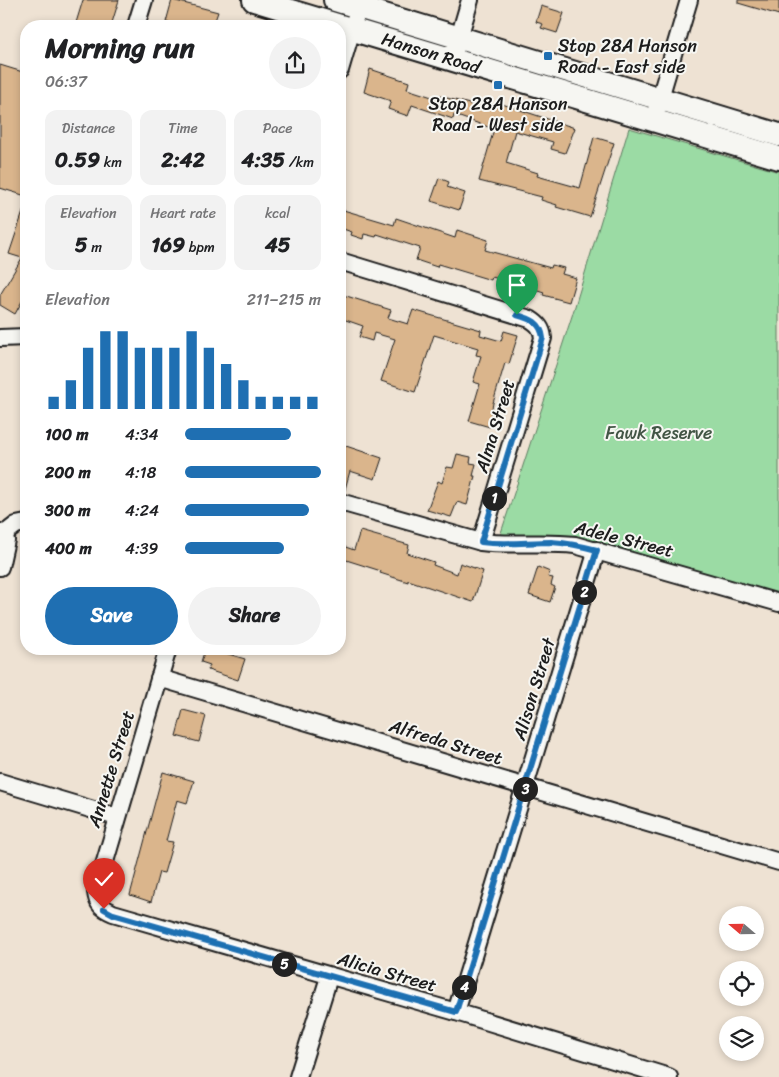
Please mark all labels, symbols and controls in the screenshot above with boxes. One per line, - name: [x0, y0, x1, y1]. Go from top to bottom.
- text: Morning run: [45, 23, 195, 72]
- street label: Hanson Road: [378, 23, 486, 84]
- place label: Stop 28A Hanson Road - East side: [558, 30, 697, 83]
- button: share: [269, 37, 321, 89]
- marker: Stop 28A Hanson Road - East side: [542, 50, 554, 62]
- text: 06:37: [45, 67, 87, 96]
- marker: Stop 28A Hanson Road - West side: [492, 79, 504, 91]
- place label: Stop 28A Hanson Road - West side: [429, 88, 568, 141]
- text: Distance: [62, 116, 115, 141]
- text: Time: [168, 116, 198, 141]
- text: Pace: [263, 116, 293, 141]
- text: 0.59: [55, 141, 100, 179]
- text: 2:42: [161, 141, 205, 179]
- text: 4:35: [241, 141, 285, 179]
- text: km: [100, 150, 122, 175]
- text: /km: [285, 150, 314, 175]
- text: Elevation: [60, 201, 117, 226]
- text: Heart rate: [150, 201, 216, 226]
- text: kcal: [265, 201, 290, 226]
- text: 5: [75, 226, 88, 264]
- text: 169: [151, 226, 185, 264]
- text: 45: [265, 226, 291, 264]
- text: m: [88, 235, 102, 260]
- text: bpm: [185, 235, 215, 260]
- pin: [496, 264, 538, 315]
- icon: arrive: [503, 271, 531, 299]
- text: Elevation: [45, 285, 110, 314]
- text: 211–215 m: [247, 285, 321, 314]
- street label: Alma Street: [465, 375, 524, 478]
- park label: Fawk Reserve: [606, 417, 712, 449]
- text: 100 m: [45, 420, 89, 449]
- text: 4:34: [125, 420, 159, 449]
- text: 200 m: [45, 458, 91, 487]
- text: 4:18: [125, 458, 156, 487]
- pin: 1: [482, 486, 506, 510]
- text: 1: [491, 486, 498, 511]
- text: 300 m: [45, 496, 90, 525]
- text: 4:24: [125, 496, 159, 525]
- street label: Adele Street: [570, 511, 677, 567]
- text: 400 m: [45, 534, 92, 563]
- text: 4:39: [125, 534, 158, 563]
- pin: 2: [572, 580, 596, 604]
- text: 2: [580, 580, 589, 605]
- button: Save: [45, 587, 178, 645]
- button: Share: [188, 587, 321, 645]
- street label: Alison Street: [503, 633, 565, 745]
- street label: Annette Street: [78, 706, 144, 832]
- street label: Alfreda Street: [384, 709, 507, 774]
- pin: 3: [512, 776, 538, 802]
- text: 3: [522, 777, 529, 802]
- pin: [83, 858, 125, 909]
- icon: check: [90, 865, 118, 893]
- north arrow: [719, 906, 764, 951]
- map controls: [719, 906, 764, 1061]
- street label: Alicia Street: [333, 942, 441, 1001]
- pin: 5: [272, 952, 296, 976]
- text: 5: [280, 952, 289, 977]
- button: locate: [719, 961, 764, 1006]
- pin: 4: [452, 974, 476, 1000]
- text: 4: [460, 975, 469, 1000]
- button: layers: [719, 1016, 764, 1061]

